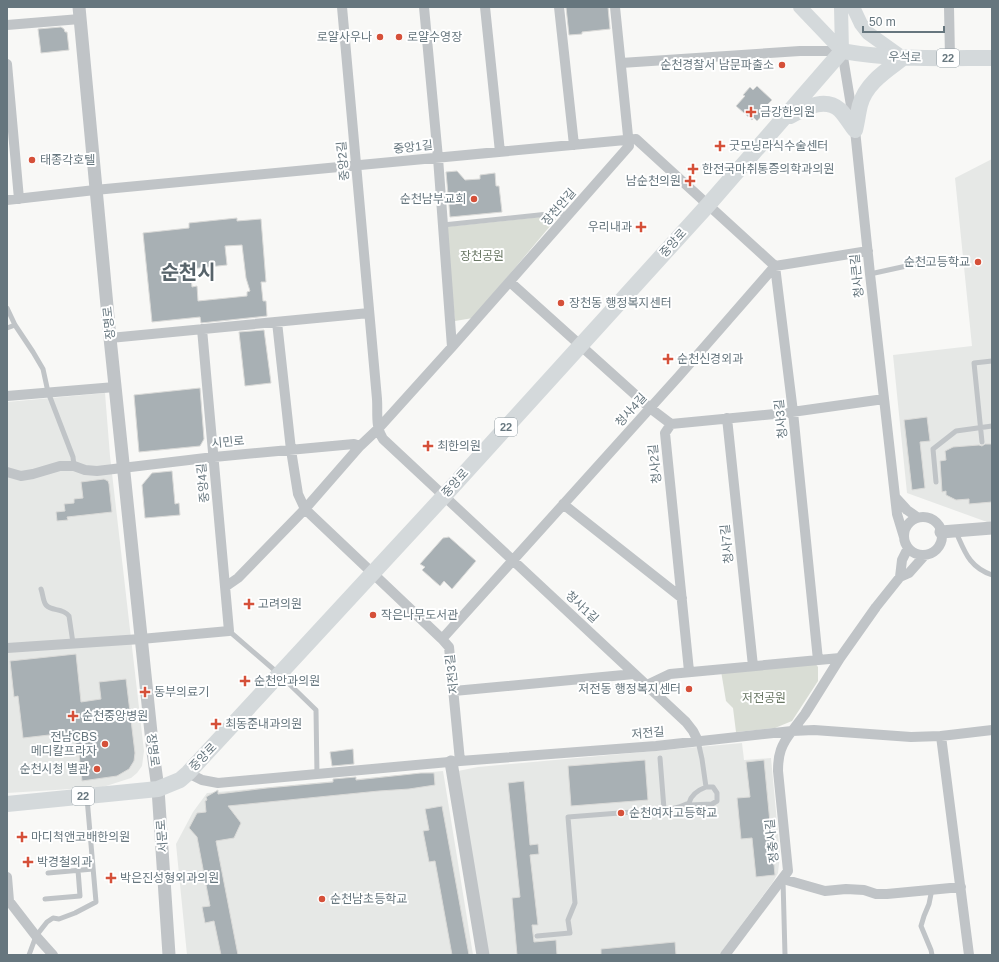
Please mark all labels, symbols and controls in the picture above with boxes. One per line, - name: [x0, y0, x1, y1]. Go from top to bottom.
- scale bar: [863, 8, 944, 34]
- text: 50 m: [869, 15, 896, 29]
- place label: 로얄사우나: [317, 30, 372, 44]
- place label: 로얄수영장: [407, 30, 462, 44]
- marker: 로얄사우나: [375, 32, 385, 42]
- marker: 로얄수영장: [394, 32, 404, 42]
- street label: 우석로: [888, 49, 922, 65]
- road number: 22: [937, 49, 959, 67]
- place label: 순천경찰서 남문파출소: [660, 58, 774, 72]
- marker: 순천경찰서 남문파출소: [777, 60, 787, 70]
- place label: 금강한의원: [760, 105, 815, 119]
- marker: 금강한의원: [745, 106, 757, 118]
- street label: 중앙1길: [392, 138, 434, 156]
- place label: 굿모닝라식수술센터: [729, 139, 828, 153]
- marker: 굿모닝라식수술센터: [714, 140, 726, 152]
- street label: 중앙2길: [334, 141, 352, 181]
- place label: 태종각호텔: [40, 153, 95, 167]
- marker: 태종각호텔: [27, 155, 37, 165]
- place label: 한전국마취통증의학과의원: [702, 162, 834, 176]
- marker: 한전국마취통증의학과의원: [687, 163, 699, 175]
- place label: 남순천의원: [626, 174, 681, 188]
- marker: 남순천의원: [684, 175, 696, 187]
- street label: 장천안길: [539, 186, 579, 228]
- place label: 순천남부교회: [400, 192, 466, 206]
- marker: 순천남부교회: [469, 194, 479, 204]
- place label: 우리내과: [588, 220, 632, 234]
- marker: 우리내과: [635, 221, 647, 233]
- street label: 중앙로: [657, 226, 689, 260]
- park label: 장천공원: [460, 249, 504, 263]
- street label: 청사큰길: [848, 253, 866, 299]
- place label: 순천고등학교: [904, 255, 970, 269]
- marker: 순천고등학교: [973, 257, 983, 267]
- district label: 순천시: [160, 261, 216, 283]
- place label: 장천동 행정복지센터: [569, 296, 672, 310]
- marker: 장천동 행정복지센터: [556, 298, 566, 308]
- street label: 장명로: [100, 306, 118, 340]
- place label: 순천신경외과: [677, 352, 743, 366]
- marker: 순천신경외과: [662, 353, 674, 365]
- street label: 청사4길: [612, 391, 650, 429]
- street label: 청사3길: [772, 398, 790, 440]
- road number: 22: [495, 418, 517, 436]
- street label: 시민로: [211, 434, 245, 450]
- place label: 최한의원: [437, 439, 481, 453]
- marker: 최한의원: [422, 440, 434, 452]
- street label: 청사2길: [646, 443, 664, 485]
- street label: 중앙4길: [194, 463, 212, 503]
- street label: 중앙로: [439, 466, 471, 500]
- street label: 청사7길: [718, 523, 736, 565]
- street label: 청사1길: [563, 588, 601, 626]
- place label: 고려의원: [258, 597, 302, 611]
- marker: 고려의원: [243, 598, 255, 610]
- place label: 작은나무도서관: [381, 608, 458, 622]
- marker: 작은나무도서관: [368, 610, 378, 620]
- street label: 저전3길: [443, 653, 461, 695]
- place label: 순천안과의원: [254, 674, 320, 688]
- marker: 순천안과의원: [239, 675, 251, 687]
- place label: 저전동 행정복지센터: [578, 682, 681, 696]
- marker: 저전동 행정복지센터: [684, 684, 694, 694]
- place label: 동부의료기: [154, 685, 209, 699]
- marker: 동부의료기: [139, 686, 151, 698]
- park label: 저전공원: [742, 691, 786, 705]
- place label: 순천중앙병원: [82, 709, 148, 723]
- marker: 순천중앙병원: [67, 710, 79, 722]
- place label: 최동준내과의원: [225, 717, 302, 731]
- marker: 최동준내과의원: [210, 718, 222, 730]
- street label: 저전길: [631, 725, 665, 741]
- place label: 전남CBS 메디칼프라자: [31, 730, 97, 758]
- street label: 장명로: [144, 733, 162, 767]
- marker: 전남CBS 메디칼프라자: [100, 739, 110, 749]
- street label: 중앙로: [186, 740, 220, 774]
- place label: 순천시청 별관: [19, 762, 89, 776]
- marker: 순천시청 별관: [92, 764, 102, 774]
- road number: 22: [72, 787, 94, 805]
- place label: 순천여자고등학교: [629, 806, 717, 820]
- marker: 순천여자고등학교: [616, 808, 626, 818]
- street label: 정충사길: [763, 818, 781, 864]
- street label: 서문로: [154, 819, 170, 853]
- place label: 마디척앤코배한의원: [31, 830, 130, 844]
- marker: 마디척앤코배한의원: [16, 831, 28, 843]
- place label: 박경철외과: [37, 855, 92, 869]
- marker: 박경철외과: [22, 856, 34, 868]
- place label: 박은진성형외과의원: [120, 871, 219, 885]
- marker: 박은진성형외과의원: [105, 872, 117, 884]
- place label: 순천남초등학교: [330, 892, 407, 906]
- marker: 순천남초등학교: [317, 894, 327, 904]

